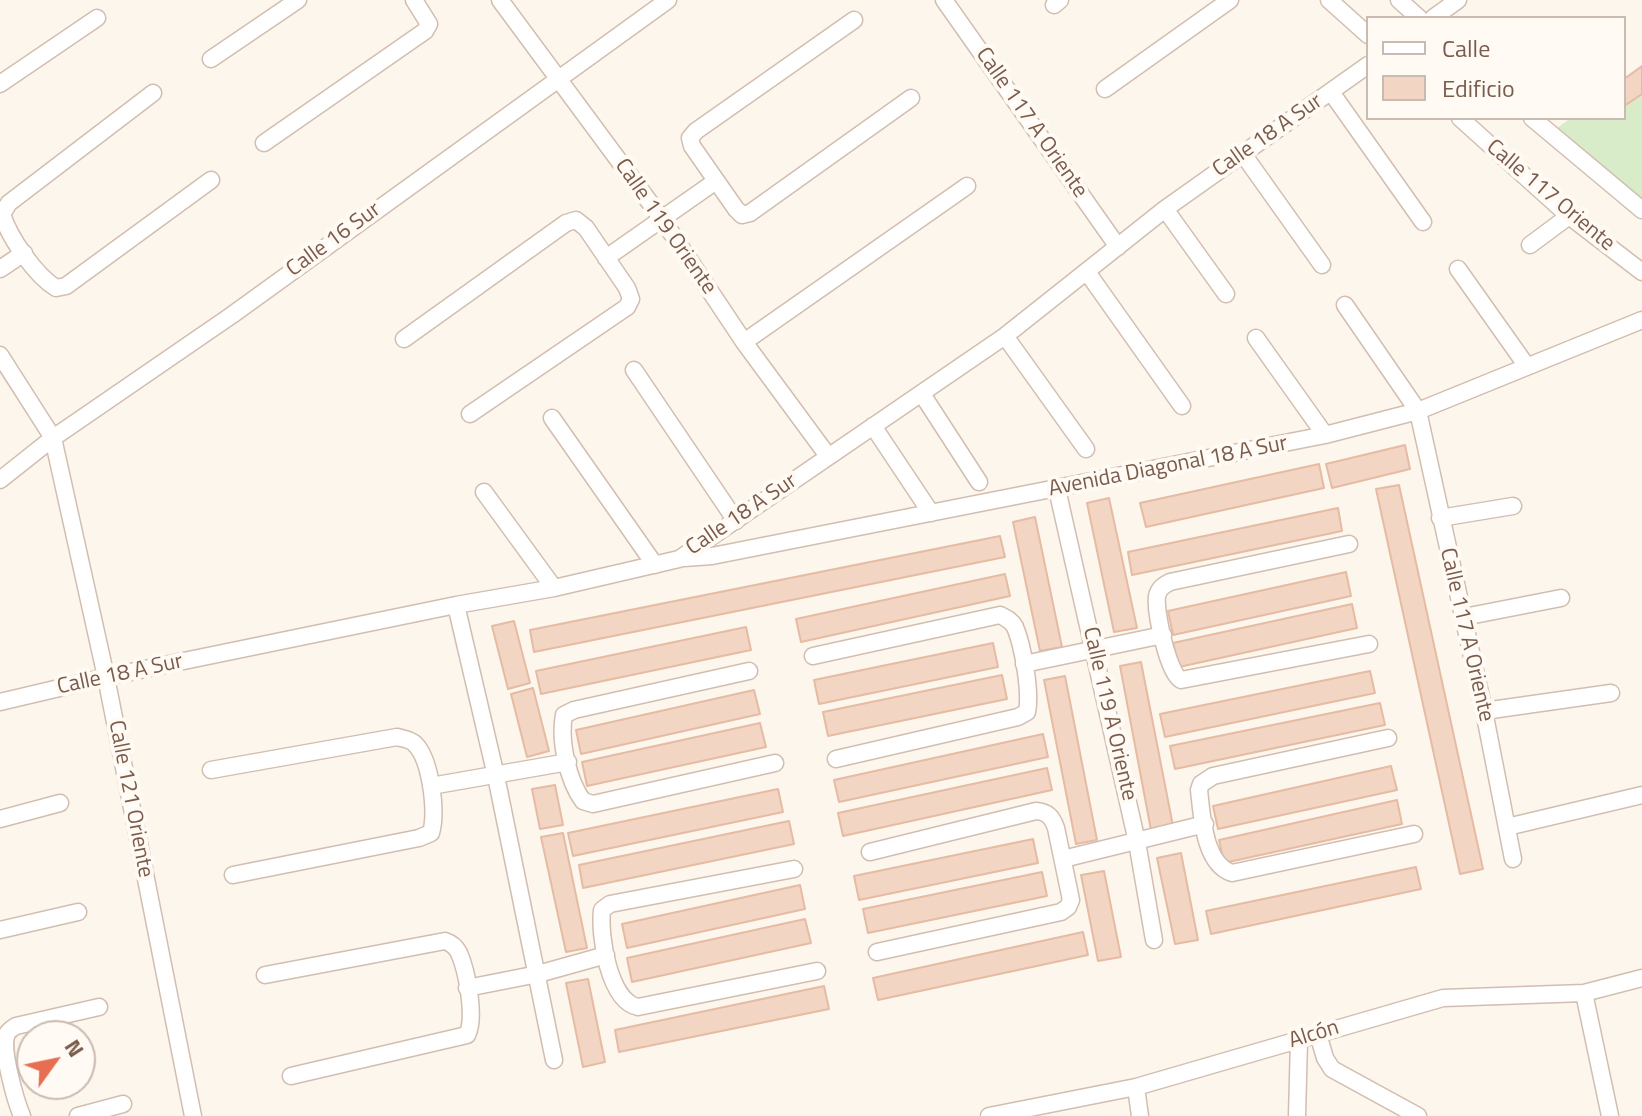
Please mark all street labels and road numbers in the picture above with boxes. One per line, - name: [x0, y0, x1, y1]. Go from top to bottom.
- street label: Calle 117 A Oriente: [969, 43, 1093, 203]
- street label: Calle 18 A Sur: [1208, 89, 1328, 183]
- street label: Calle 117 Oriente: [1480, 135, 1620, 257]
- street label: Calle 119 Oriente: [608, 154, 722, 300]
- street label: Calle 16 Sur: [282, 197, 386, 283]
- street label: Avenida Diagonal 18 A Sur: [1046, 431, 1290, 503]
- street label: Calle 18 A Sur: [682, 468, 802, 562]
- street label: Calle 117 A Oriente: [1433, 546, 1499, 724]
- street label: Calle 119 A Oriente: [1076, 625, 1142, 803]
- street label: Calle 18 A Sur: [55, 649, 185, 701]
- street label: Calle 121 Oriente: [102, 718, 158, 880]
- street label: Alcón: [1286, 1015, 1342, 1055]

